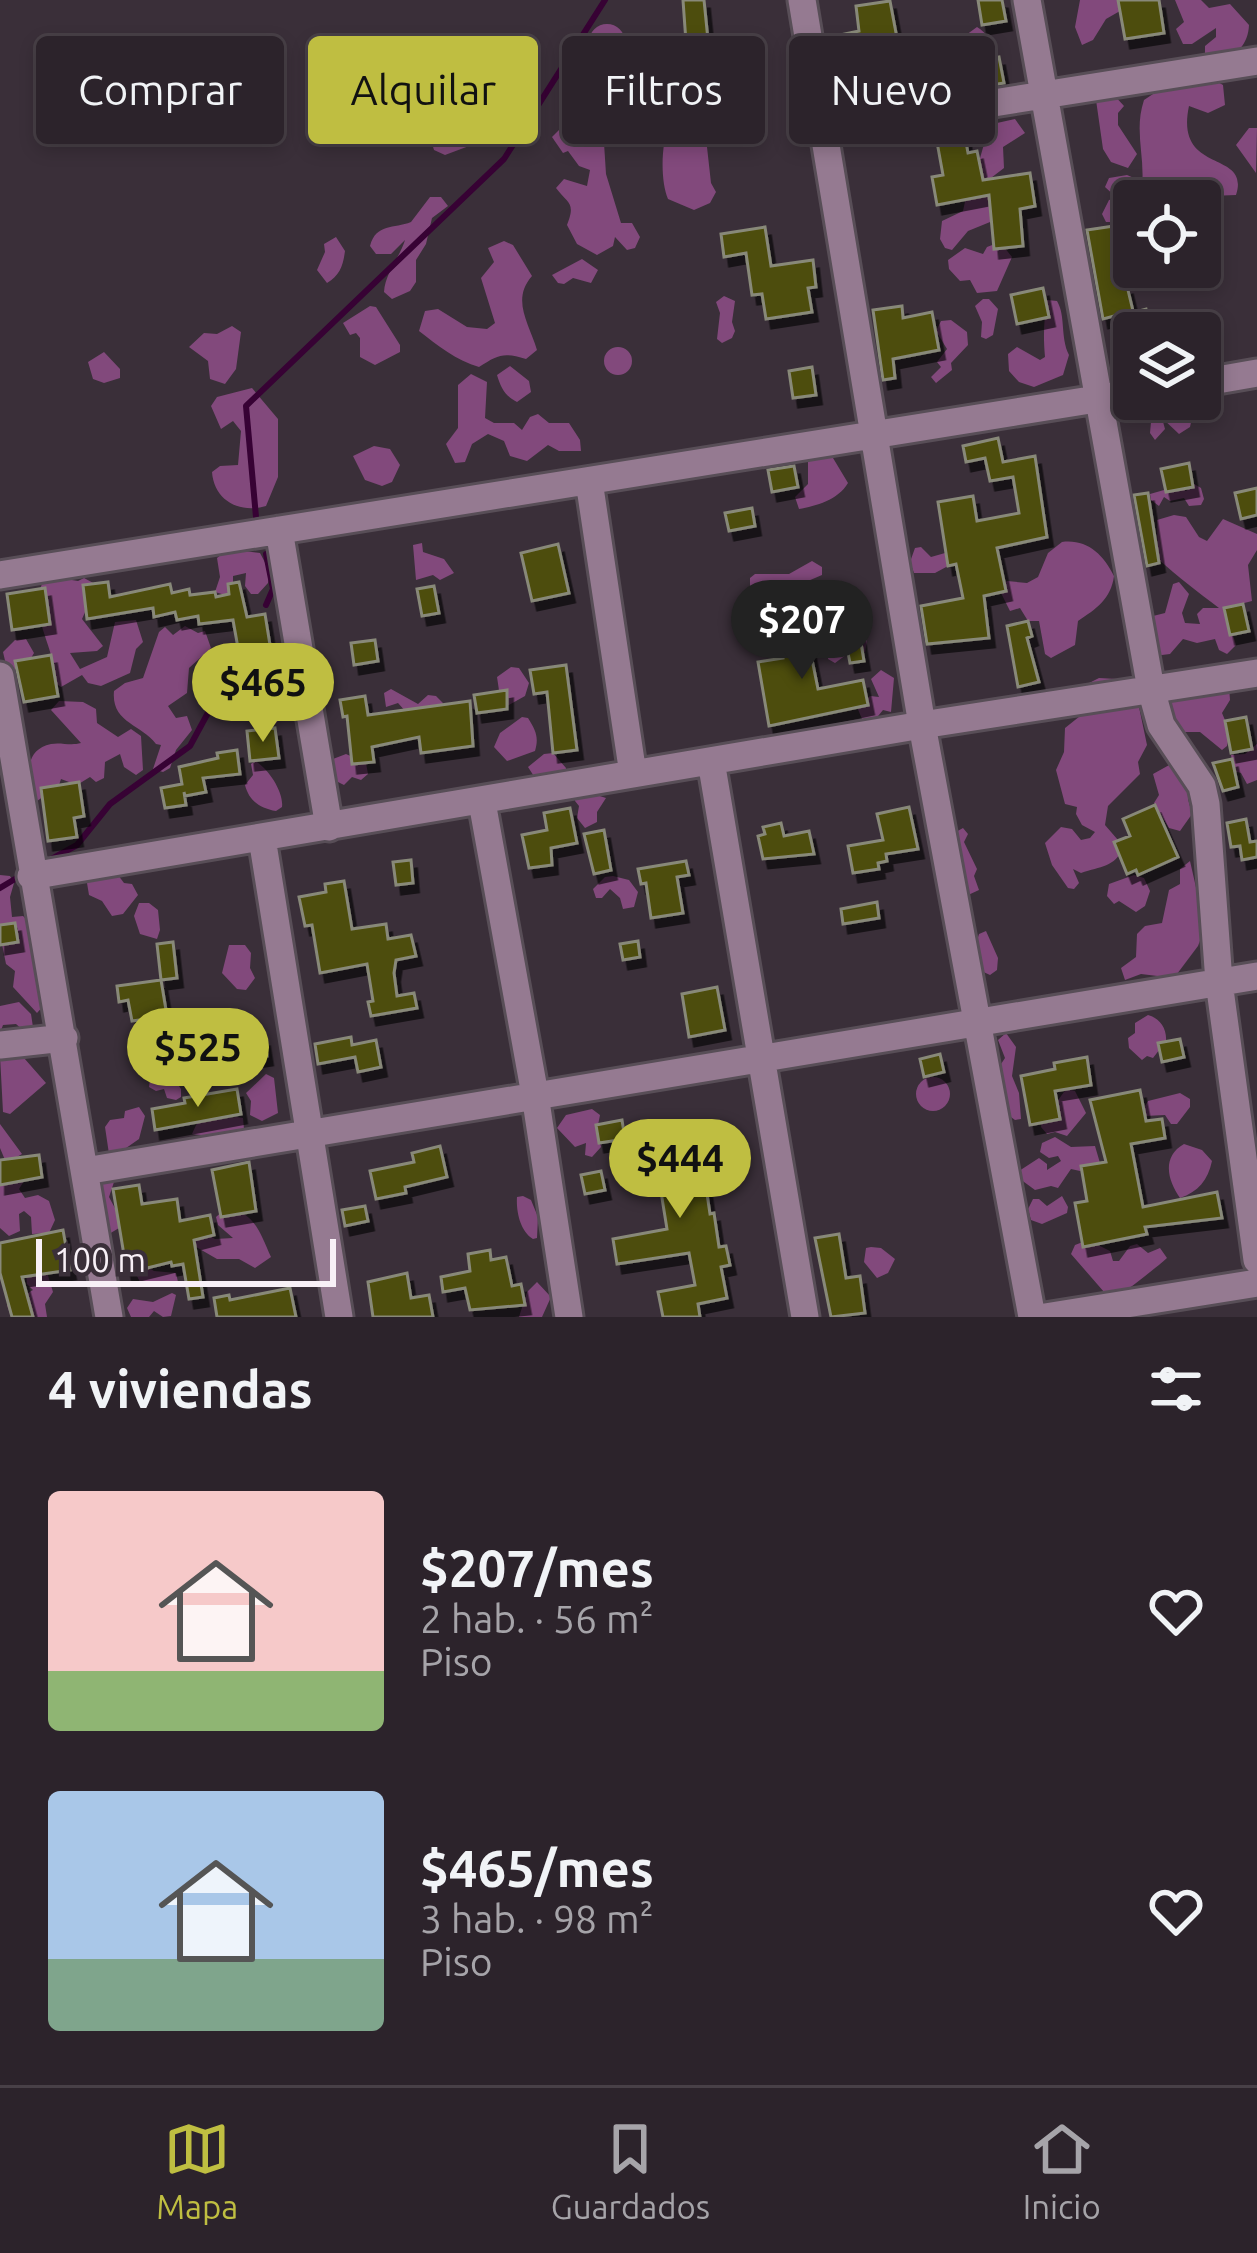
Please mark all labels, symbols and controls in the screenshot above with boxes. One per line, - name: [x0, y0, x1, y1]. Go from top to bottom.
- chip: Comprar: [36, 36, 284, 144]
- chip: Alquilar: [308, 36, 538, 144]
- chip: Filtros: [562, 36, 765, 144]
- chip: Nuevo: [789, 36, 995, 144]
- map controls: [1113, 180, 1221, 420]
- button: locate: [1113, 180, 1221, 288]
- button: layers: [1113, 312, 1221, 420]
- pin: $207: [731, 580, 873, 682]
- text: $207: [758, 597, 846, 640]
- pin: $465: [192, 643, 334, 745]
- text: $465: [219, 660, 307, 703]
- pin: $525: [127, 1008, 269, 1110]
- text: $525: [154, 1025, 242, 1068]
- pin: $444: [609, 1119, 751, 1221]
- text: $444: [636, 1136, 724, 1179]
- scale bar: [36, 1233, 336, 1286]
- text: 100 m: [54, 1241, 146, 1278]
- icon: filters: [1143, 1356, 1209, 1422]
- text: 4 viviendas: [48, 1360, 313, 1418]
- icon: home: [144, 1539, 288, 1683]
- text: $207/mes: [420, 1539, 654, 1597]
- icon: heart: [1143, 1578, 1209, 1644]
- text: 2 hab. · 56 m²: [420, 1597, 654, 1640]
- text: Piso: [420, 1640, 493, 1683]
- icon: home: [144, 1839, 288, 1983]
- text: $465/mes: [420, 1839, 654, 1897]
- icon: heart: [1143, 1878, 1209, 1944]
- text: 3 hab. · 98 m²: [420, 1897, 654, 1940]
- text: Piso: [420, 1940, 493, 1983]
- tab: Mapa: [156, 2116, 238, 2225]
- tab: Guardados: [551, 2116, 710, 2225]
- tab: Inicio: [1023, 2116, 1101, 2225]

